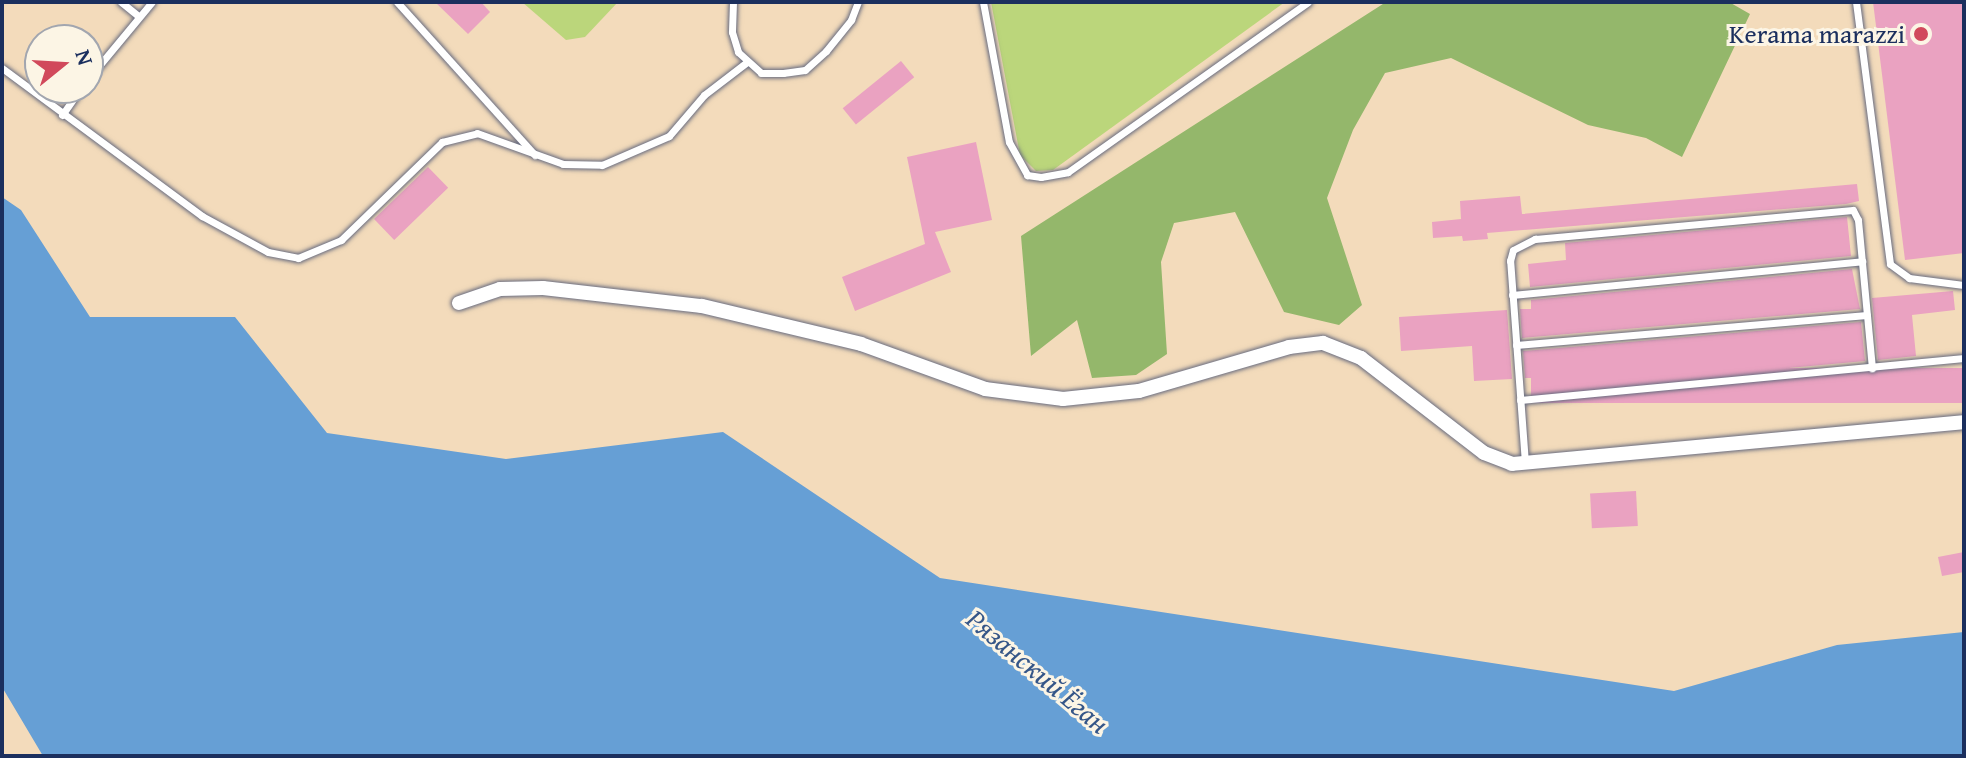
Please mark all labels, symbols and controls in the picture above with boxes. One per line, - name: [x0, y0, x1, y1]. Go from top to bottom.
- place label: Kerama marazzi: [1729, 18, 1905, 50]
- north arrow: [24, 24, 104, 104]
- marker: Kerama marazzi: [1912, 25, 1930, 43]
- text: N: [67, 45, 102, 69]
- water label: Рязанский Ёган: [960, 602, 1116, 740]

